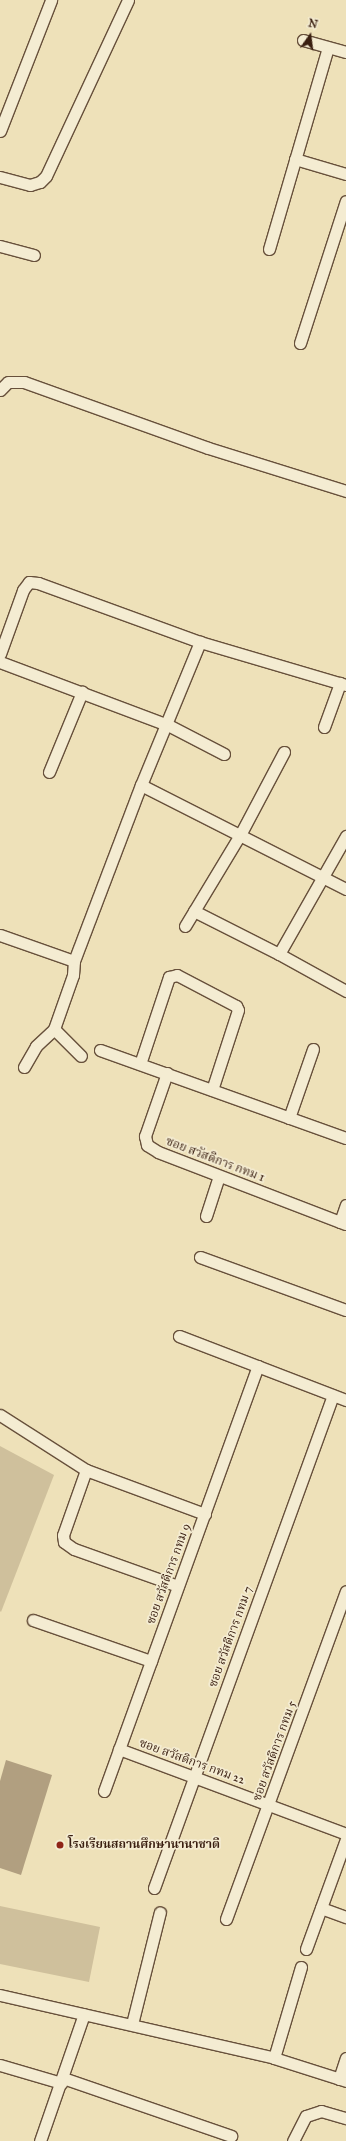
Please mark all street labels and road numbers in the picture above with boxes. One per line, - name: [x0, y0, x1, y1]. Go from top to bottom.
- street label: ซอย สวัสดิการ กทม 1: [164, 1135, 266, 1185]
- street label: ซอย สวัสดิการ กทม 9: [144, 1522, 194, 1626]
- street label: ซอย สวัสดิการ กทม 7: [206, 1585, 256, 1689]
- street label: ซอย สวัสดิการ กทม 5: [250, 1699, 300, 1803]
- street label: ซอย สวัสดิการ กทม 22: [137, 1736, 247, 1788]

